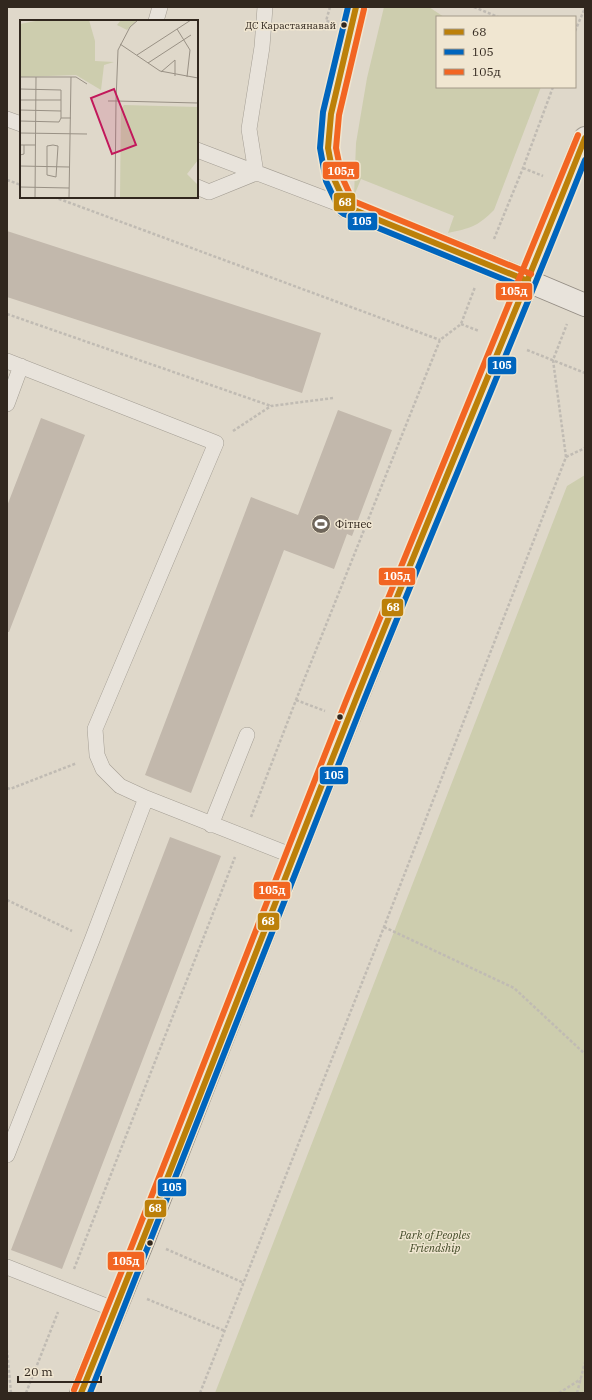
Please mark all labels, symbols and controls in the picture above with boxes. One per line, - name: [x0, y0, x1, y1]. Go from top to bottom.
- legend: [436, 16, 576, 88]
- place label: ДС Карастаянавай: [245, 19, 336, 32]
- inset map: [20, 20, 198, 198]
- marker: ДС Карастаянавай: [339, 20, 349, 30]
- text: 68: [472, 24, 486, 39]
- text: 105: [472, 44, 494, 59]
- text: 105д: [472, 64, 501, 79]
- line badge: 105д: [322, 161, 360, 180]
- text: 105д: [328, 164, 354, 178]
- line badge: 68: [333, 192, 356, 212]
- text: 68: [338, 195, 352, 209]
- line badge: 105: [347, 212, 378, 231]
- text: 105: [352, 214, 372, 228]
- line badge: 105д: [495, 282, 533, 301]
- text: 105д: [501, 284, 527, 298]
- line badge: 105: [487, 356, 517, 375]
- text: 105: [492, 358, 512, 372]
- sports icon: Фітнес: [310, 513, 332, 535]
- place label: Фітнес: [335, 517, 372, 531]
- line badge: 105д: [378, 567, 416, 586]
- text: 105д: [384, 569, 410, 583]
- line badge: 68: [381, 598, 404, 617]
- text: 68: [386, 600, 400, 614]
- unlabelled marker: [335, 712, 345, 722]
- line badge: 105: [319, 766, 349, 785]
- text: 105: [324, 768, 344, 782]
- line badge: 105д: [253, 881, 291, 900]
- text: 105д: [259, 883, 285, 897]
- line badge: 68: [257, 912, 280, 931]
- text: 68: [261, 914, 275, 928]
- line badge: 105: [157, 1178, 187, 1197]
- text: 105: [162, 1180, 182, 1194]
- line badge: 68: [144, 1199, 167, 1218]
- text: 68: [148, 1201, 162, 1215]
- park label: Park of Peoples Friendship: [399, 1228, 471, 1255]
- unlabelled marker: [145, 1238, 155, 1248]
- line badge: 105д: [107, 1251, 145, 1271]
- text: 105д: [113, 1254, 139, 1268]
- scale bar: [18, 1358, 101, 1384]
- text: 20 m: [24, 1364, 53, 1379]

